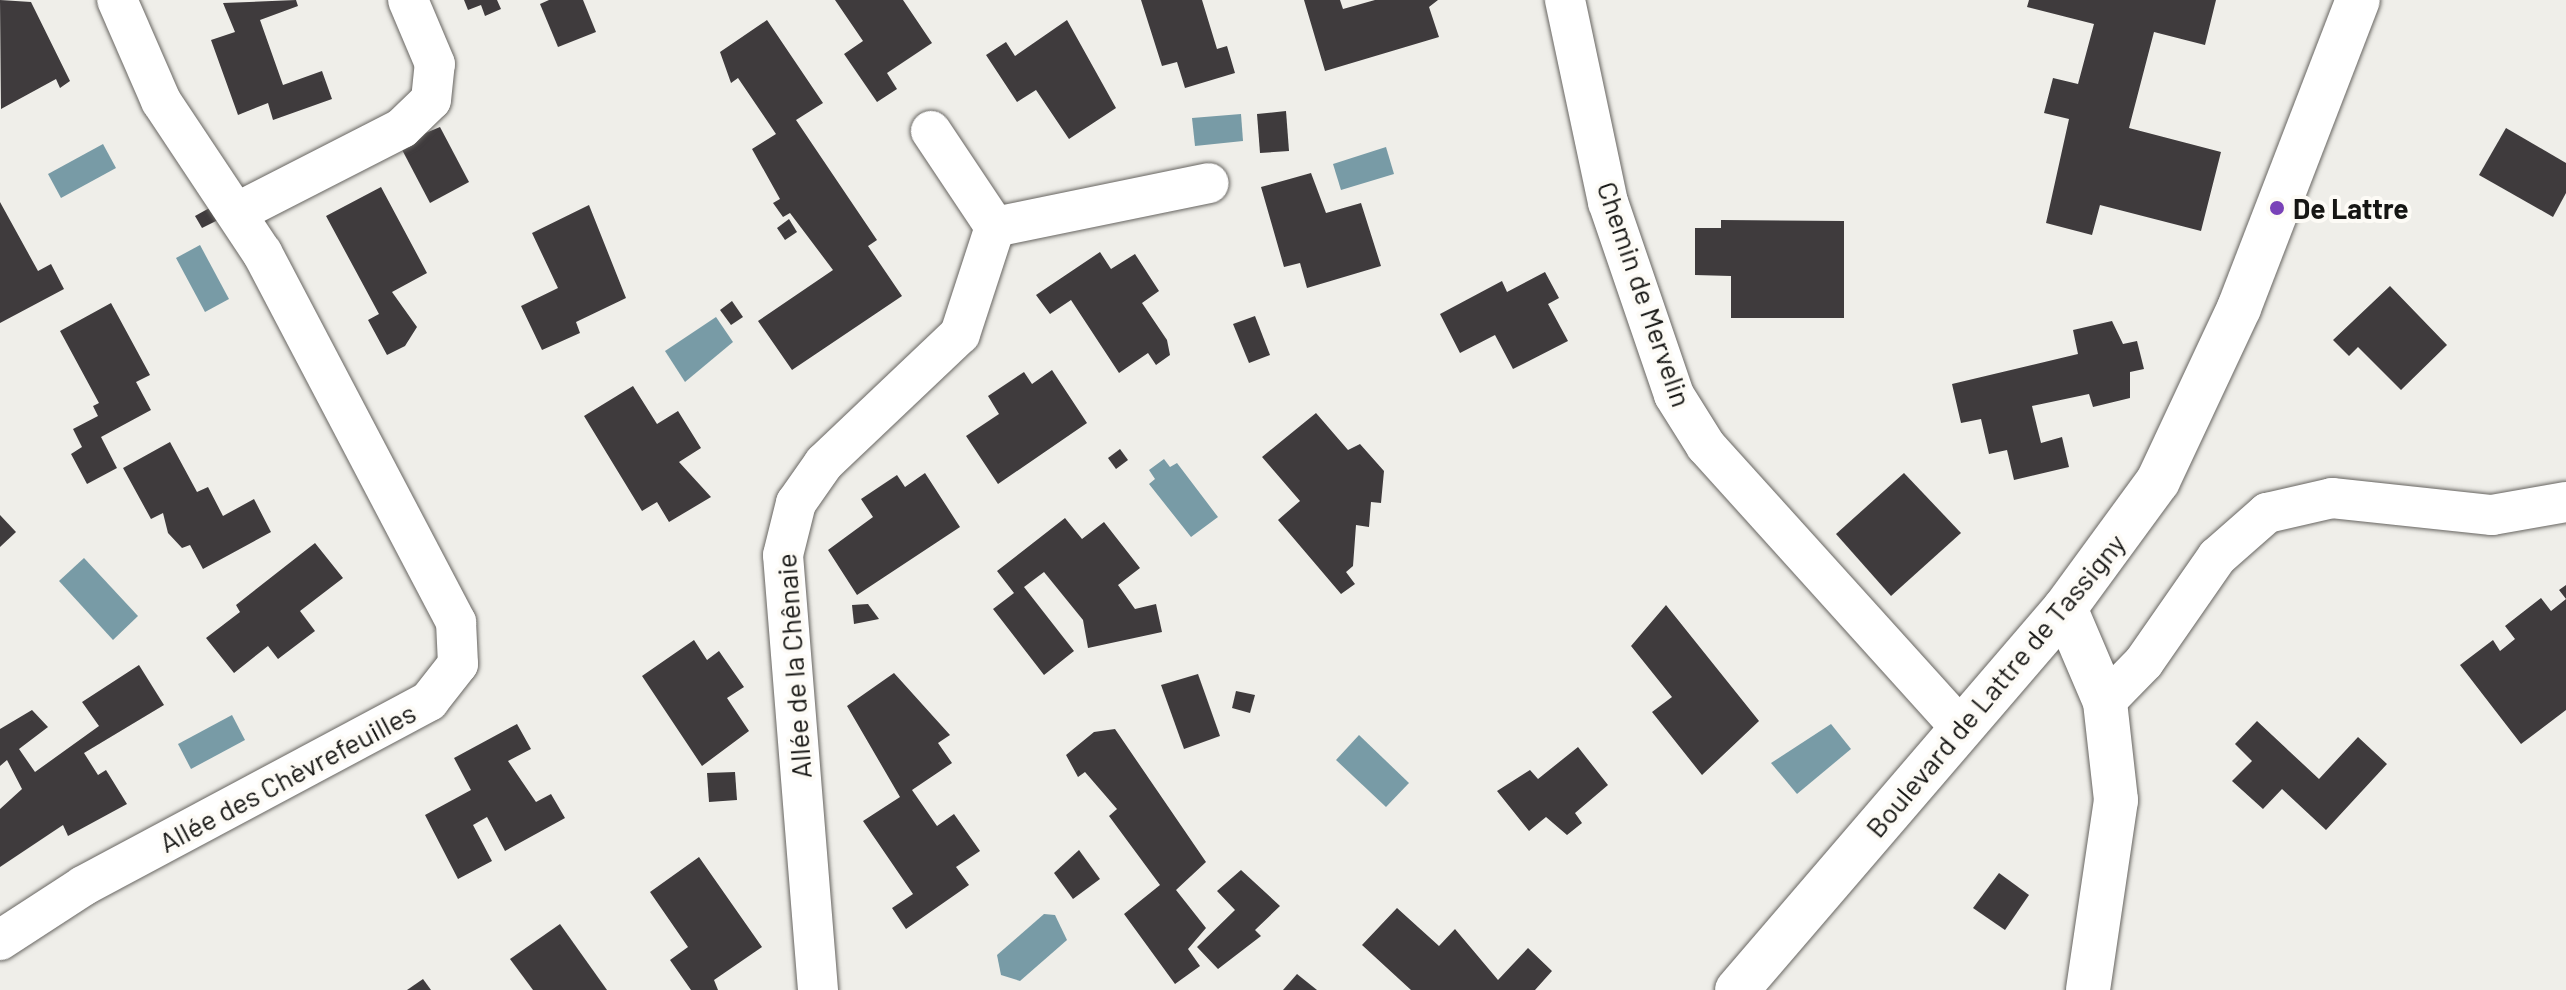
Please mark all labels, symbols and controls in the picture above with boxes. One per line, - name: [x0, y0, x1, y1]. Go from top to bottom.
- street label: Chemin de Mervelin: [1591, 177, 1699, 411]
- place label: De Lattre: [2293, 191, 2409, 225]
- marker: De Lattre: [2268, 199, 2286, 217]
- street label: Boulevard de Lattre de Tassigny: [1858, 526, 2132, 844]
- street label: Allée de la Chênaie: [768, 552, 818, 780]
- street label: Allée des Chèvrefeuilles: [153, 695, 421, 859]

